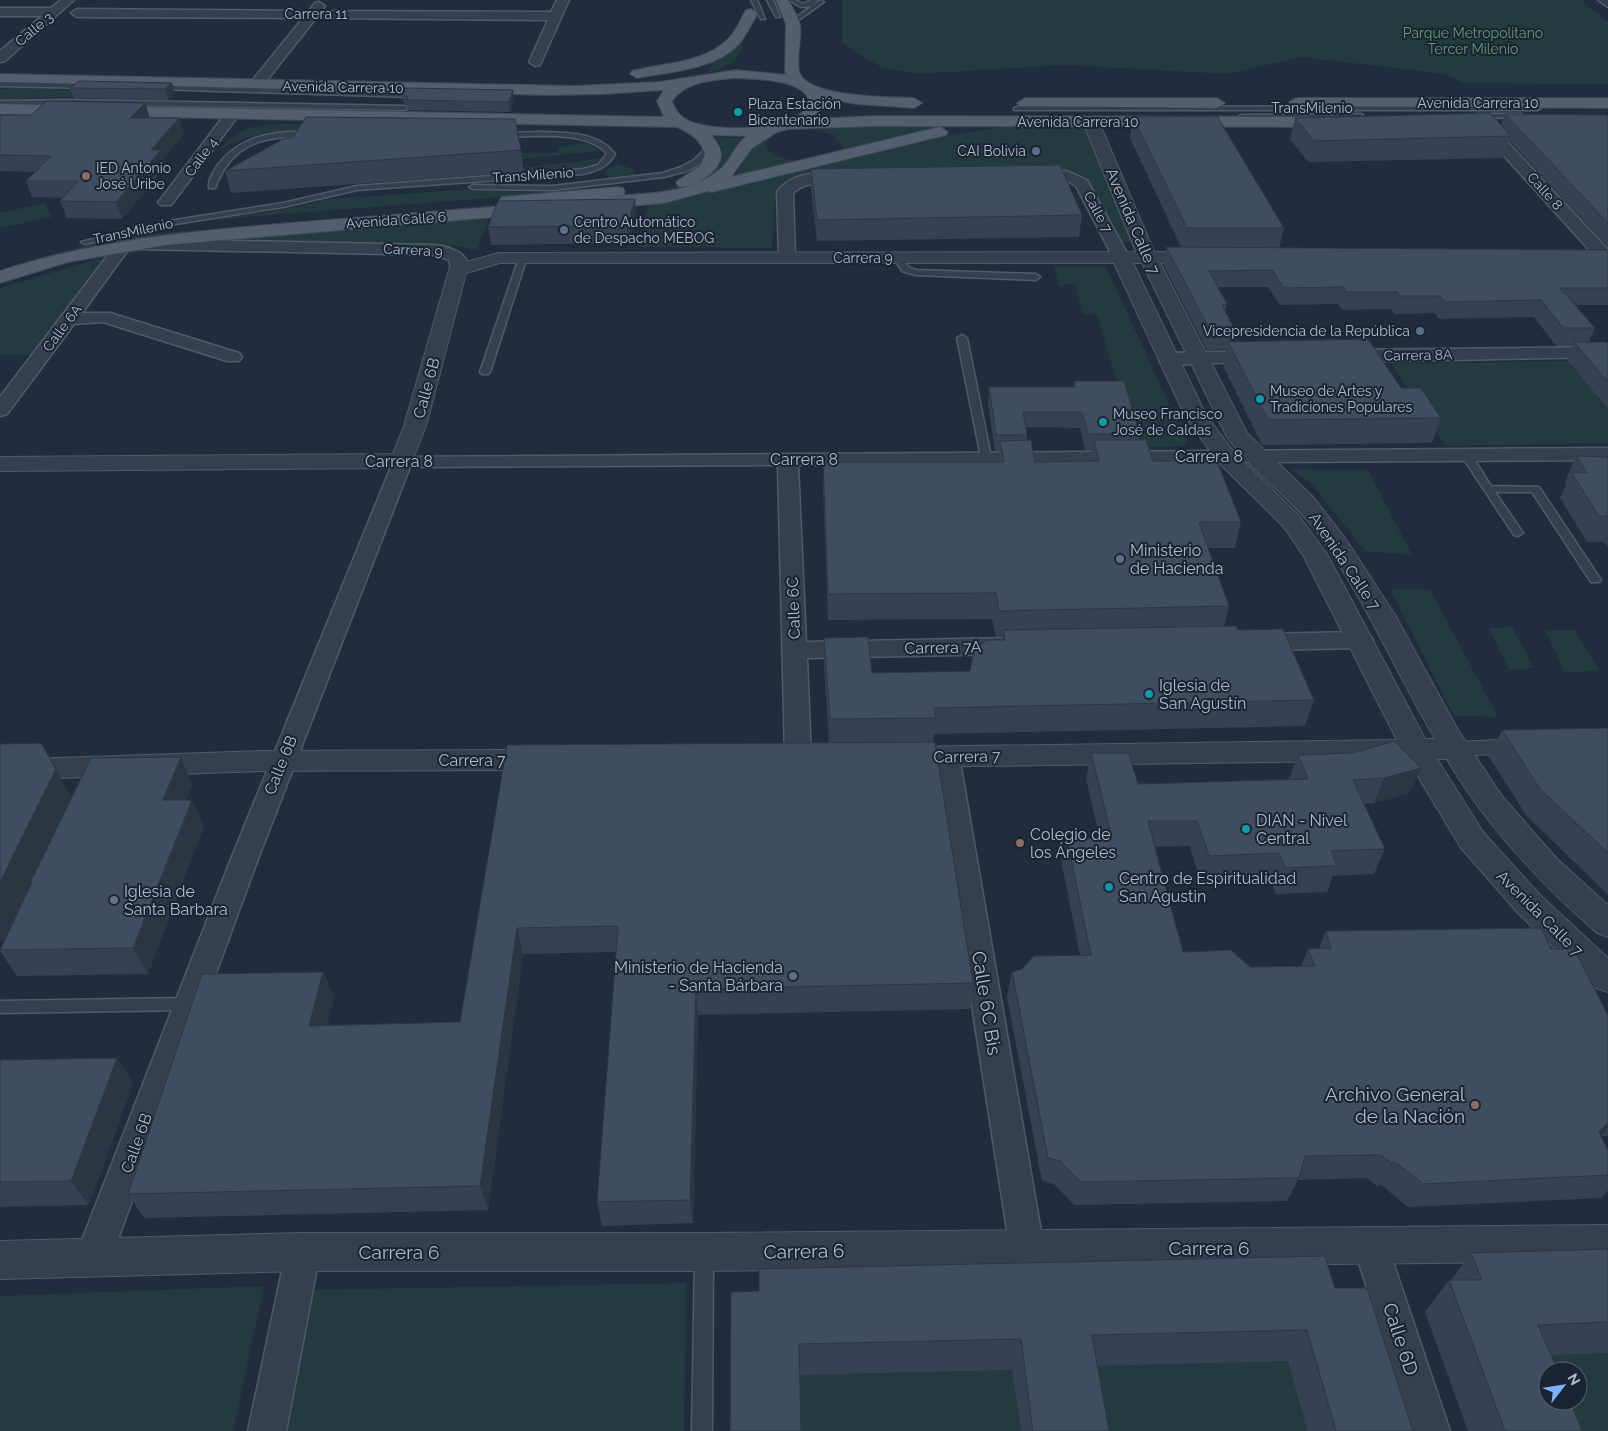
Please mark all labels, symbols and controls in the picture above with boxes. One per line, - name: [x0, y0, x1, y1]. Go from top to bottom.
- street label: Carrera 11: [284, 6, 348, 22]
- street label: Calle 3: [12, 9, 56, 49]
- park label: Parque Metropolitano Tercer Milenio: [1403, 25, 1543, 57]
- street label: Avenida Carrera 10: [282, 78, 404, 96]
- street label: Avenida Carrera 10: [1417, 95, 1539, 111]
- place label: Plaza Estación Bicentenario: [748, 96, 841, 128]
- street label: TransMilenio: [1271, 100, 1353, 116]
- marker: Plaza Estación Bicentenario: [732, 106, 744, 118]
- street label: Avenida Carrera 10: [1017, 114, 1139, 130]
- street label: Calle 4: [181, 134, 221, 180]
- place label: CAI Bolivia: [957, 143, 1026, 159]
- marker: CAI Bolivia: [1030, 145, 1042, 157]
- place label: IED Antonio José Uribe: [96, 160, 171, 192]
- street label: TransMilenio: [492, 164, 574, 186]
- street label: Avenida Calle 7: [1102, 165, 1164, 278]
- street label: Calle 8: [1524, 169, 1566, 213]
- marker: IED Antonio José Uribe: [80, 170, 92, 182]
- street label: Calle 7: [1081, 189, 1116, 236]
- street label: Avenida Calle 6: [345, 209, 447, 231]
- place label: Centro Automático de Despacho MEBOG: [574, 214, 714, 246]
- street label: TransMilenio: [91, 215, 175, 247]
- marker: Centro Automático de Despacho MEBOG: [558, 224, 570, 236]
- street label: Carrera 9: [383, 240, 443, 260]
- street label: Carrera 9: [833, 250, 893, 266]
- street label: Calle 6A: [39, 301, 85, 355]
- place label: Vicepresidencia de la República: [1203, 323, 1410, 339]
- marker: Vicepresidencia de la República: [1414, 325, 1426, 337]
- street label: Carrera 8A: [1383, 346, 1453, 364]
- street label: Calle 6B: [409, 356, 444, 421]
- place label: Museo de Artes y Tradiciones Populares: [1270, 383, 1413, 415]
- marker: Museo de Artes y Tradiciones Populares: [1254, 393, 1266, 405]
- place label: Museo Francisco José de Caldas: [1113, 406, 1222, 438]
- marker: Museo Francisco José de Caldas: [1097, 416, 1109, 428]
- street label: Carrera 8: [1175, 447, 1243, 466]
- street label: Carrera 8: [770, 450, 838, 469]
- street label: Carrera 8: [365, 452, 433, 471]
- street label: Avenida Calle 7: [1305, 509, 1385, 614]
- place label: Ministerio de Hacienda: [1130, 541, 1224, 578]
- marker: Ministerio de Hacienda: [1114, 553, 1126, 565]
- street label: Calle 6C: [783, 576, 804, 640]
- street label: Carrera 7A: [904, 637, 982, 658]
- place label: Iglesia de San Agustín: [1159, 676, 1246, 713]
- marker: Iglesia de San Agustín: [1143, 688, 1155, 700]
- street label: Calle 6B: [260, 733, 301, 798]
- street label: Carrera 7: [933, 746, 1001, 767]
- street label: Carrera 7: [438, 751, 506, 770]
- place label: DIAN - Nivel Central: [1256, 811, 1348, 848]
- marker: DIAN - Nivel Central: [1240, 823, 1252, 835]
- place label: Colegio de los Ángeles: [1030, 825, 1116, 862]
- marker: Colegio de los Ángeles: [1014, 837, 1026, 849]
- street label: Avenida Calle 7: [1493, 866, 1587, 961]
- place label: Centro de Espiritualidad San Agustin: [1119, 869, 1296, 906]
- marker: Centro de Espiritualidad San Agustin: [1103, 881, 1115, 893]
- place label: Iglesia de Santa Barbara: [124, 882, 228, 919]
- marker: Iglesia de Santa Barbara: [108, 894, 120, 906]
- street label: Calle 6C Bis: [968, 949, 1006, 1057]
- place label: Ministerio de Hacienda - Santa Bárbara: [614, 958, 783, 995]
- marker: Ministerio de Hacienda - Santa Bárbara: [787, 970, 799, 982]
- place label: Archivo General de la Nación: [1325, 1083, 1466, 1127]
- marker: Archivo General de la Nación: [1469, 1099, 1481, 1111]
- street label: Calle 6B: [117, 1111, 156, 1176]
- street label: Carrera 6: [1169, 1237, 1249, 1259]
- street label: Carrera 6: [763, 1239, 845, 1263]
- street label: Carrera 6: [359, 1241, 439, 1263]
- street label: Calle 6D: [1379, 1300, 1423, 1378]
- north arrow: [1538, 1361, 1588, 1411]
- text: N: [1565, 1371, 1584, 1388]

